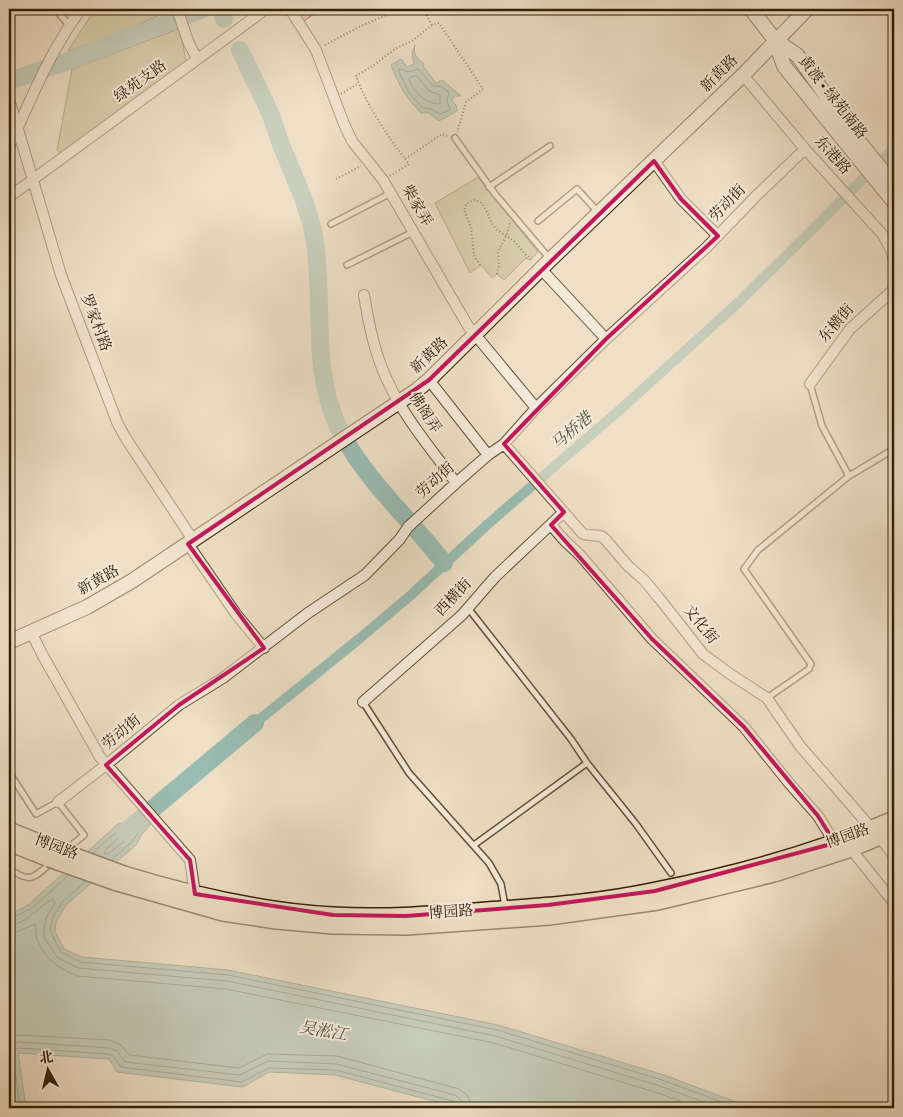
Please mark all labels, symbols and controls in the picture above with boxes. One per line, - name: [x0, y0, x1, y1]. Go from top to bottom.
- street label: 新黄路: [697, 51, 743, 97]
- street label: 黄渡 • 绿苑南路: [793, 52, 871, 144]
- street label: 绿苑支路: [111, 56, 171, 108]
- street label: 东港路: [809, 132, 855, 180]
- street label: 柴家弄: [396, 181, 436, 231]
- street label: 劳动街: [705, 181, 751, 227]
- street label: 罗家村路: [74, 291, 116, 355]
- street label: 东横街: [814, 300, 860, 348]
- street label: 新黄路: [406, 333, 454, 379]
- street label: 佛阁弄: [403, 388, 445, 438]
- water label: 马桥港: [547, 407, 599, 456]
- street label: 劳动街: [412, 458, 460, 504]
- street label: 新黄路: [74, 561, 124, 601]
- street label: 西横街: [431, 574, 477, 622]
- street label: 文化街: [678, 601, 722, 649]
- street label: 劳动街: [98, 710, 146, 756]
- street label: 博园路: [823, 819, 873, 855]
- street label: 博园路: [31, 830, 81, 866]
- street label: 博园路: [428, 901, 474, 925]
- water label: 吴淞江: [297, 1017, 351, 1047]
- north arrow: [22, 1044, 72, 1094]
- text: 北: [38, 1048, 55, 1069]

